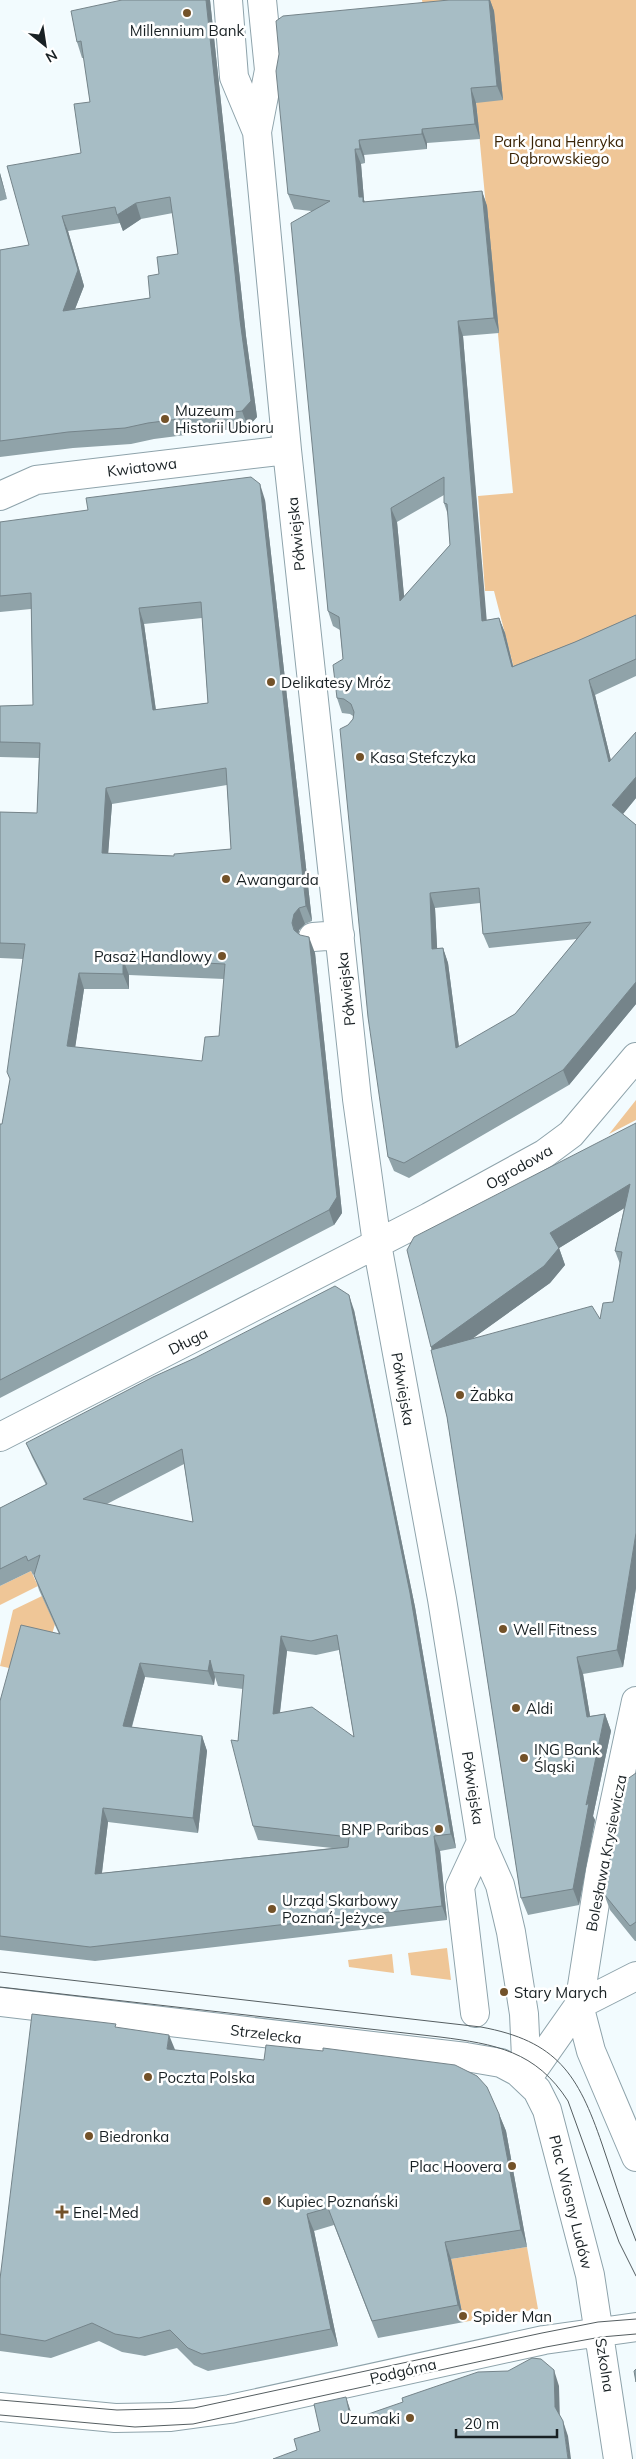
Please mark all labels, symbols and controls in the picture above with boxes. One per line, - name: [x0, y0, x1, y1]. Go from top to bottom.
- marker: Millennium Bank: [181, 7, 193, 19]
- north arrow: [20, 20, 70, 70]
- place label: Millennium Bank: [130, 21, 244, 40]
- text: N: [42, 46, 61, 67]
- park label: Park Jana Henryka Dąbrowskiego: [494, 132, 624, 168]
- place label: Muzeum Historii Ubioru: [175, 401, 274, 437]
- marker: Muzeum Historii Ubioru: [159, 413, 171, 425]
- street label: Kwiatowa: [106, 453, 178, 481]
- street label: Półwiejska: [283, 496, 309, 572]
- place label: Delikatesy Mróz: [281, 673, 391, 692]
- marker: Delikatesy Mróz: [265, 676, 277, 688]
- place label: Kasa Stefczyka: [370, 748, 476, 767]
- marker: Kasa Stefczyka: [354, 751, 366, 763]
- place label: Awangarda: [236, 870, 319, 889]
- marker: Awangarda: [220, 873, 232, 885]
- place label: Pasaż Handlowy: [94, 947, 212, 966]
- marker: Pasaż Handlowy: [216, 950, 228, 962]
- street label: Półwiejska: [333, 951, 359, 1027]
- street label: Ogrodowa: [482, 1140, 556, 1194]
- street label: Długa: [165, 1323, 211, 1359]
- street label: Półwiejska: [387, 1351, 419, 1427]
- place label: Żabka: [470, 1386, 513, 1405]
- marker: Żabka: [454, 1389, 466, 1401]
- place label: Well Fitness: [513, 1620, 597, 1639]
- marker: Well Fitness: [497, 1623, 509, 1635]
- place label: Aldi: [526, 1699, 553, 1718]
- marker: Aldi: [510, 1702, 522, 1714]
- place label: ING Bank Śląski: [534, 1740, 600, 1776]
- street label: Półwiejska: [458, 1750, 488, 1826]
- marker: ING Bank Śląski: [518, 1752, 530, 1764]
- street label: Bolesława Krysiewicza: [581, 1773, 631, 1933]
- place label: BNP Paribas: [341, 1820, 429, 1839]
- marker: BNP Paribas: [433, 1823, 445, 1835]
- place label: Urząd Skarbowy Poznań-Jeżyce: [282, 1891, 398, 1927]
- marker: Urząd Skarbowy Poznań-Jeżyce: [266, 1903, 278, 1915]
- place label: Stary Marych: [514, 1983, 607, 2002]
- marker: Stary Marych: [498, 1986, 510, 1998]
- street label: Strzelecka: [229, 2020, 303, 2048]
- place label: Poczta Polska: [158, 2068, 255, 2087]
- marker: Poczta Polska: [142, 2071, 154, 2083]
- place label: Biedronka: [99, 2127, 169, 2146]
- marker: Biedronka: [83, 2130, 95, 2142]
- street label: Plac Wiosny Ludów: [545, 2133, 597, 2271]
- place label: Plac Hoovera: [409, 2157, 502, 2176]
- marker: Plac Hoovera: [506, 2160, 518, 2172]
- place label: Kupiec Poznański: [277, 2192, 398, 2211]
- marker: Kupiec Poznański: [261, 2195, 273, 2207]
- place label: Enel-Med: [73, 2203, 139, 2222]
- marker: Enel-Med: [55, 2205, 69, 2219]
- place label: Spider Man: [473, 2307, 552, 2326]
- marker: Spider Man: [457, 2310, 469, 2322]
- street label: Szkolna: [591, 2337, 619, 2393]
- street label: Podgórna: [368, 2354, 438, 2388]
- scale bar: [456, 2406, 557, 2438]
- place label: Uzumaki: [339, 2409, 400, 2428]
- marker: Uzumaki: [404, 2412, 416, 2424]
- text: 20 m: [464, 2414, 499, 2433]

